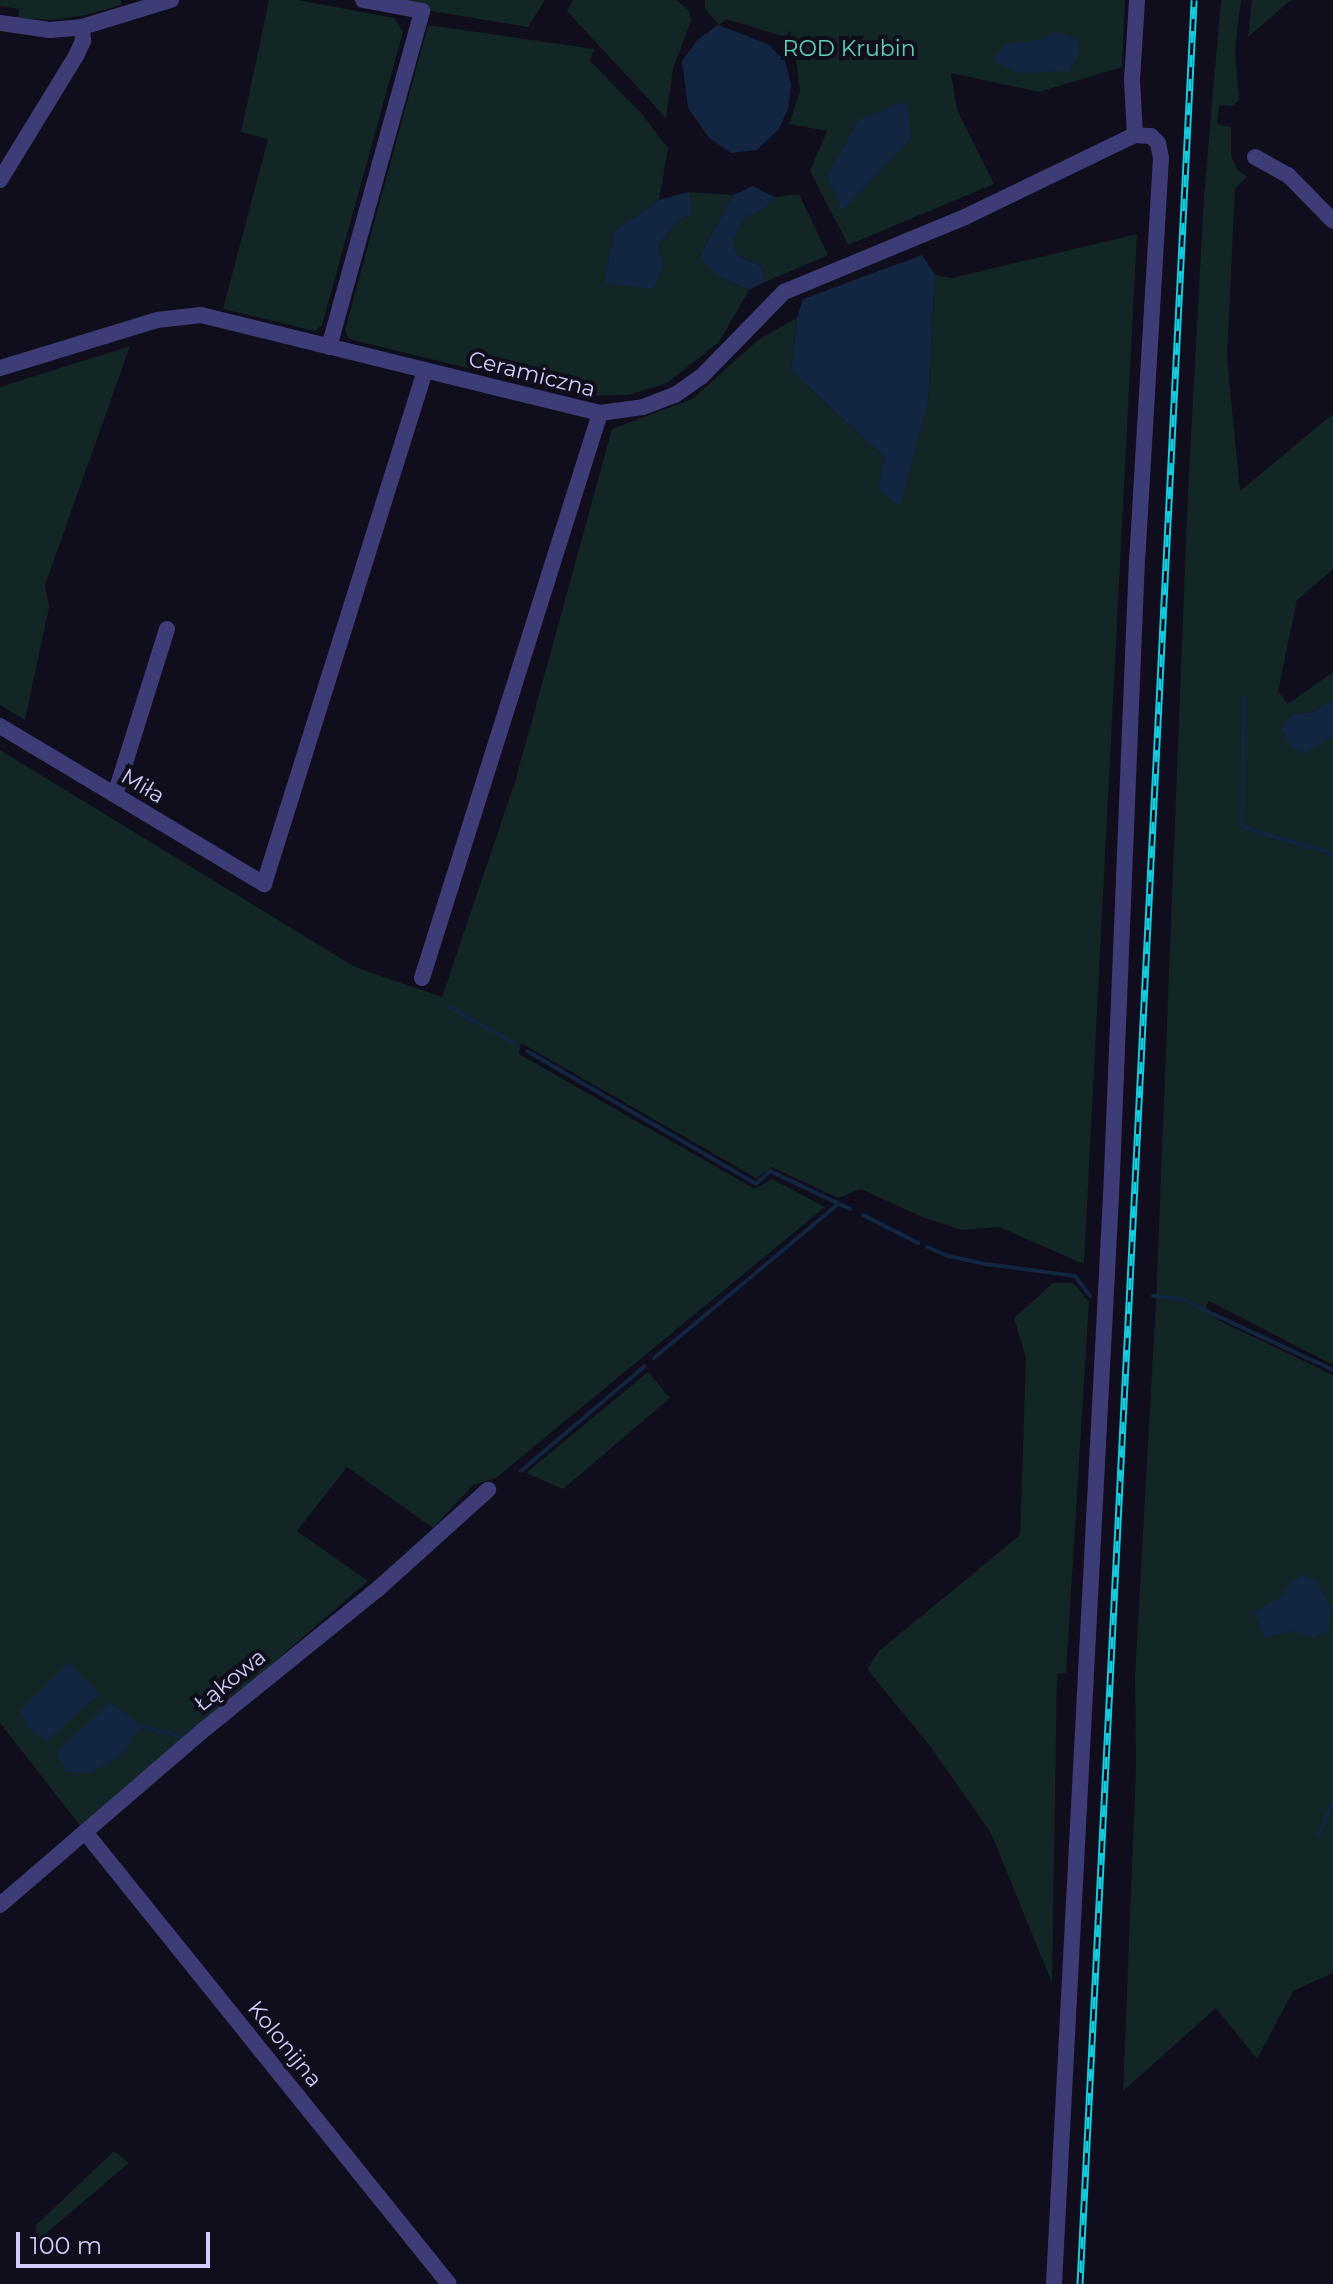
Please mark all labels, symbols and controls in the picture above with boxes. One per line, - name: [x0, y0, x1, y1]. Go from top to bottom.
- park label: ROD Krubin: [782, 36, 916, 62]
- street label: Ceramiczna: [466, 345, 598, 403]
- street label: Miła: [116, 763, 170, 809]
- street label: Łąkowa: [189, 1643, 271, 1717]
- street label: Kolonijna: [242, 1996, 328, 2092]
- scale bar: [20, 2216, 214, 2266]
- text: 100 m: [30, 2231, 102, 2260]

